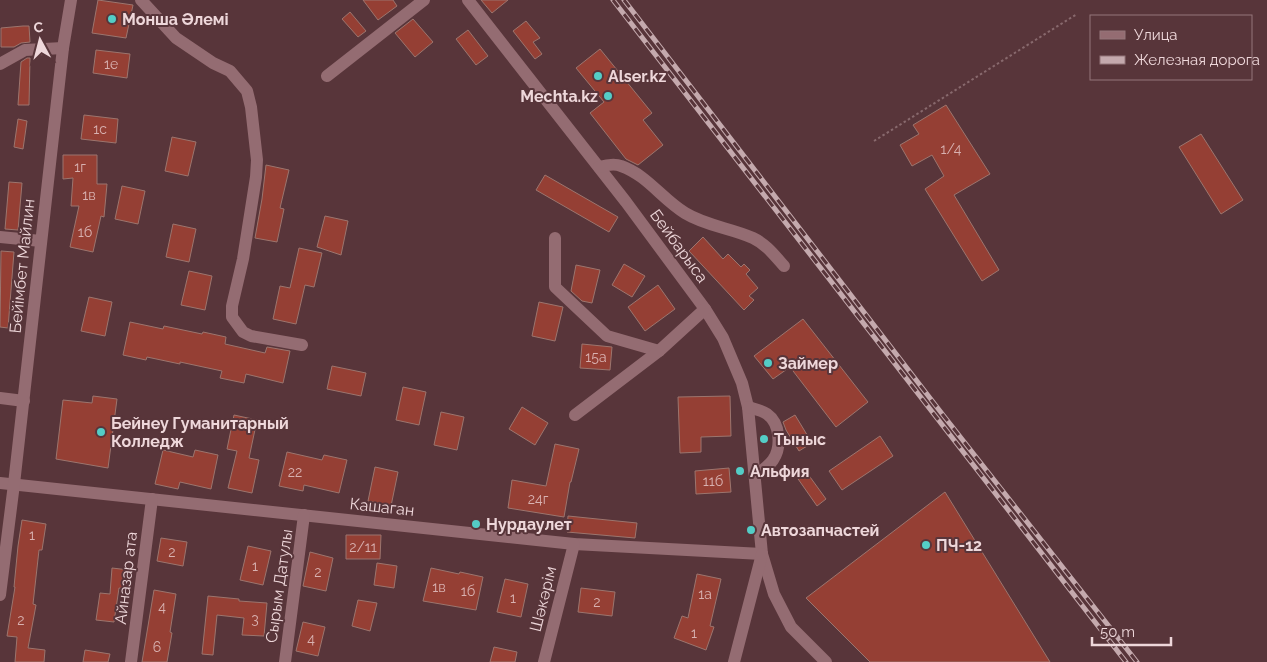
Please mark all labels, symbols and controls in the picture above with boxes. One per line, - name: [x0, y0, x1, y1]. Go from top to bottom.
- place label: Монша Әлемі: [122, 10, 229, 29]
- marker: Монша Әлемі: [106, 13, 118, 25]
- north arrow: [15, 15, 65, 65]
- legend: [1090, 15, 1252, 80]
- text: С: [33, 19, 45, 36]
- text: Улица: [1134, 26, 1178, 44]
- text: Железная дорога: [1134, 51, 1260, 69]
- house number: 1е: [104, 56, 118, 72]
- place label: Alser.kz: [608, 67, 666, 86]
- marker: Alser.kz: [592, 70, 604, 82]
- place label: Mechta.kz: [520, 87, 598, 106]
- marker: Mechta.kz: [602, 90, 614, 102]
- house number: 1с: [93, 121, 107, 137]
- house number: 1/4: [941, 141, 962, 157]
- house number: 1г: [74, 159, 86, 175]
- house number: 1в: [82, 187, 96, 203]
- street label: Бейімбет Майлин: [5, 198, 39, 334]
- street label: Бейбарыса: [646, 206, 712, 286]
- house number: 1б: [78, 224, 92, 240]
- house number: 15а: [585, 349, 607, 365]
- place label: Займер: [778, 354, 838, 373]
- marker: Займер: [762, 357, 774, 369]
- place label: Бейнеу Гуманитарный Колледж: [111, 414, 289, 451]
- marker: Бейнеу Гуманитарный Колледж: [95, 426, 107, 438]
- place label: Тыныс: [774, 430, 826, 449]
- marker: Тыныс: [758, 433, 770, 445]
- place label: Альфия: [750, 462, 809, 481]
- house number: 22: [288, 464, 302, 480]
- marker: Альфия: [734, 465, 746, 477]
- house number: 11б: [703, 473, 723, 489]
- house number: 24г: [528, 491, 549, 507]
- street label: Кашаган: [349, 494, 415, 520]
- place label: Нурдаулет: [486, 515, 572, 534]
- marker: Нурдаулет: [470, 518, 482, 530]
- place label: Автозапчастей: [761, 521, 879, 540]
- marker: Автозапчастей: [745, 524, 757, 536]
- house number: 1: [29, 527, 35, 543]
- street label: Сырым Датулы: [262, 528, 296, 644]
- street label: Айназар ата: [111, 531, 141, 625]
- place label: ПЧ-12: [936, 536, 982, 555]
- house number: 2/11: [349, 539, 377, 555]
- marker: ПЧ-12: [920, 539, 932, 551]
- house number: 2: [168, 544, 176, 560]
- house number: 1: [252, 558, 258, 574]
- house number: 2: [314, 564, 322, 580]
- street label: Шәкәрім: [526, 564, 560, 634]
- house number: 1в: [432, 579, 446, 595]
- house number: 1б: [461, 583, 475, 599]
- house number: 1а: [698, 586, 712, 602]
- house number: 1: [510, 590, 516, 606]
- house number: 2: [593, 594, 601, 610]
- house number: 4: [158, 599, 166, 615]
- house number: 3: [251, 611, 259, 627]
- house number: 2: [17, 612, 25, 628]
- scale bar: [1092, 614, 1171, 646]
- text: 50 m: [1100, 623, 1135, 641]
- house number: 1: [691, 625, 697, 641]
- house number: 4: [307, 631, 315, 647]
- house number: 6: [153, 639, 161, 655]

